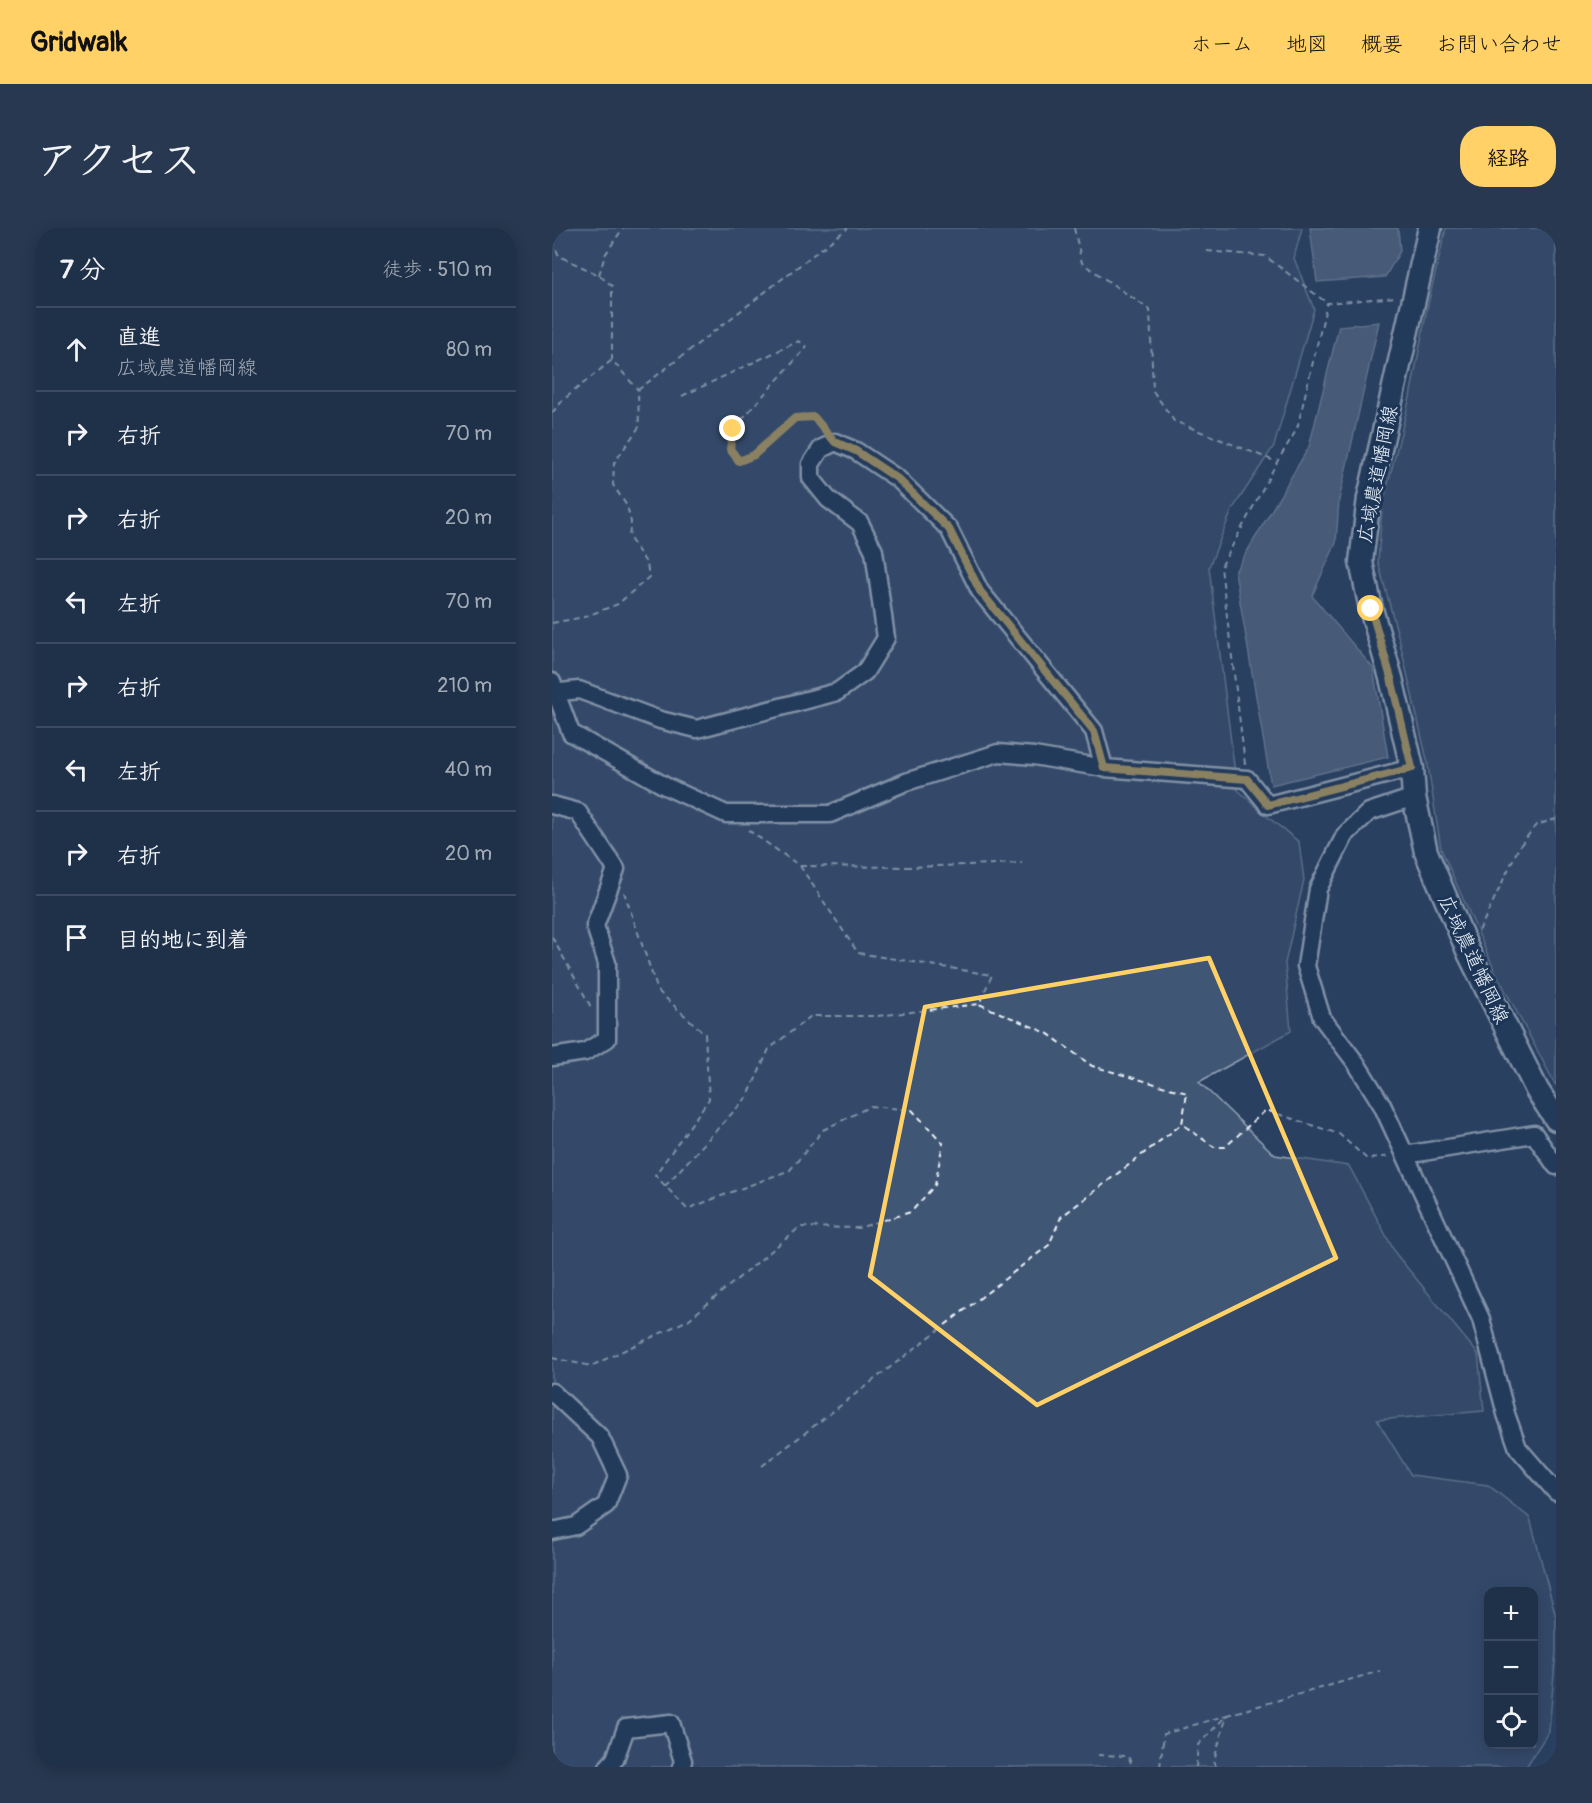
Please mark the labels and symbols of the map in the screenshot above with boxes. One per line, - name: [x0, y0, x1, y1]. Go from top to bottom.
- street label: 広域農道幡岡線: [1352, 403, 1403, 545]
- route end: [719, 415, 745, 441]
- route start: [1357, 595, 1383, 621]
- street label: 広域農道幡岡線: [1433, 890, 1514, 1028]

